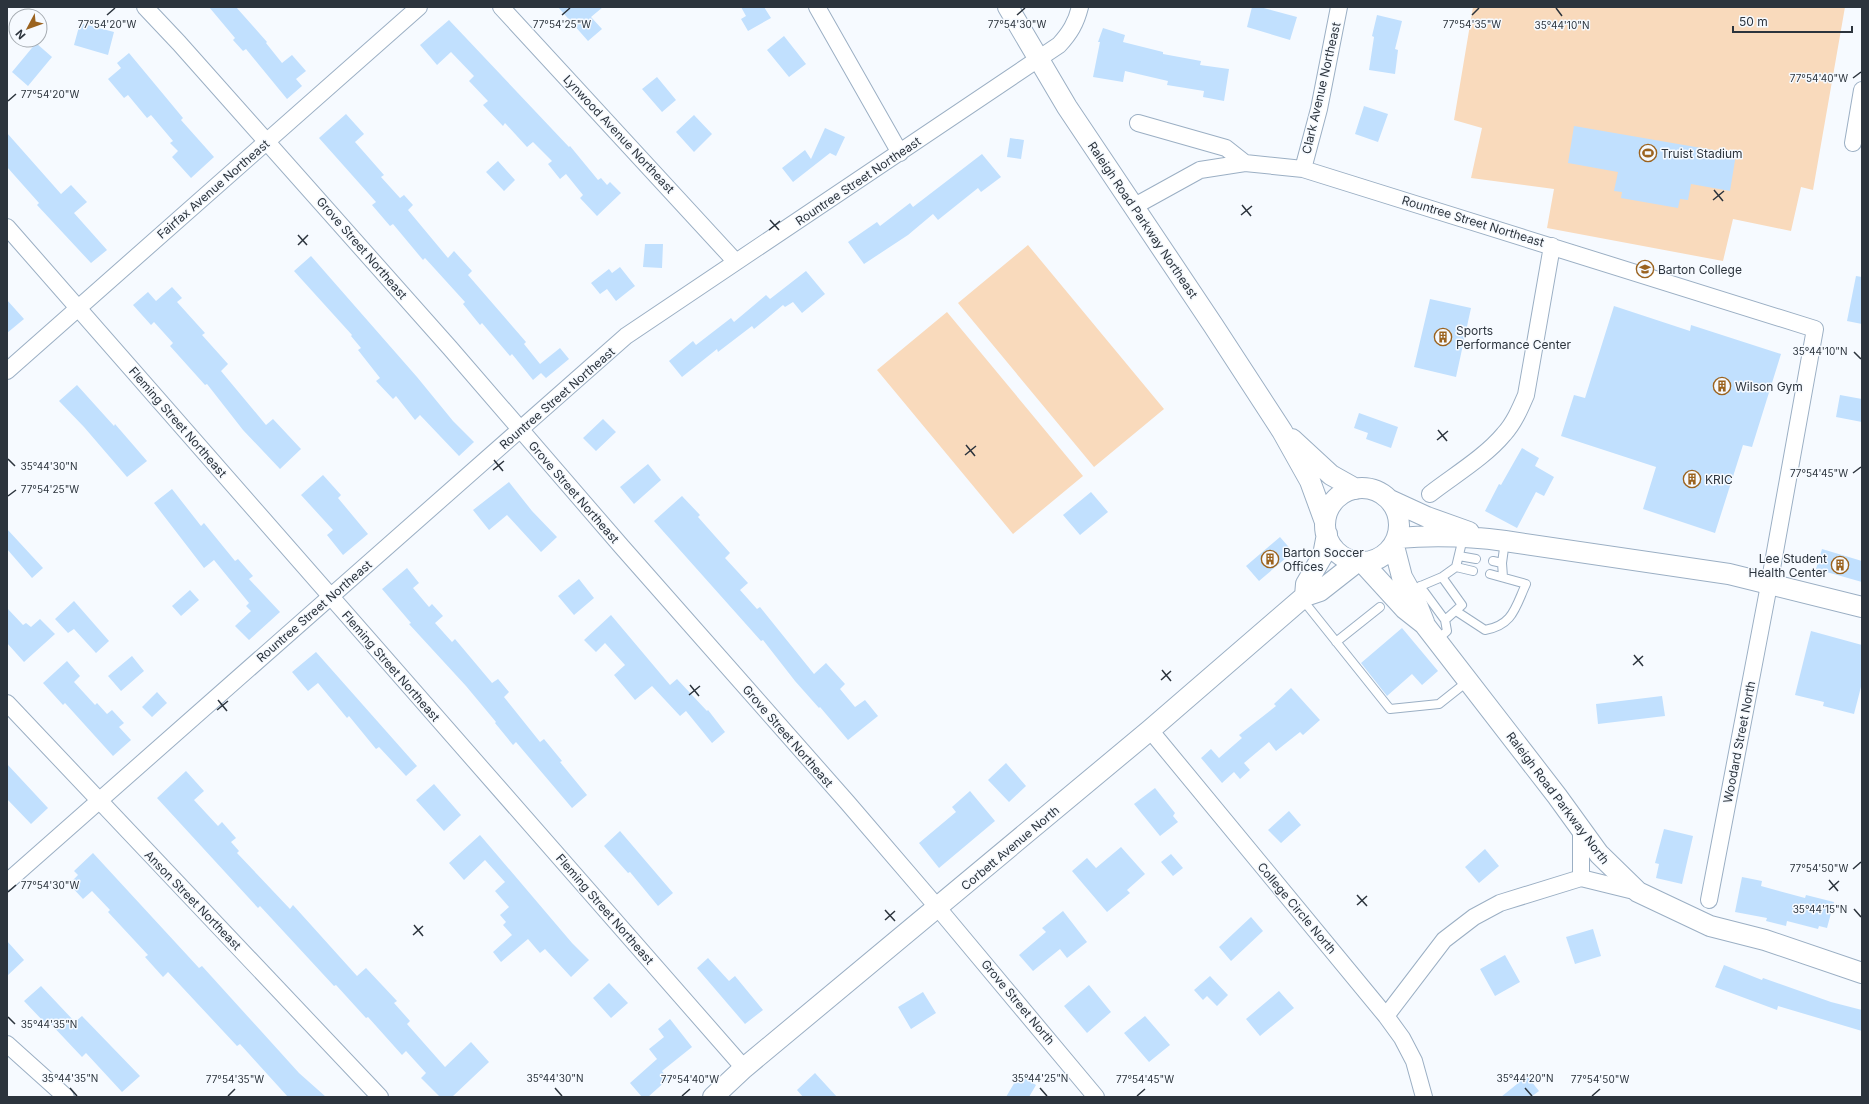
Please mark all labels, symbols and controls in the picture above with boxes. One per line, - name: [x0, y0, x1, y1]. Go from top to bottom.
- north arrow: [8, 8, 48, 48]
- scale bar: [1733, 8, 1852, 34]
- text: 50 m: [1739, 14, 1768, 29]
- text: 77°54'20"W: [78, 18, 136, 30]
- text: 77°54'25"W: [533, 18, 591, 30]
- text: 77°54'30"W: [988, 18, 1046, 30]
- text: 77°54'35"W: [1443, 18, 1501, 30]
- text: 35°44'10"N: [1535, 19, 1589, 31]
- street label: Clark Avenue Northeast: [1299, 21, 1343, 155]
- text: N: [12, 27, 28, 42]
- street label: Lynwood Avenue Northeast: [560, 72, 678, 196]
- text: 77°54'40"W: [1790, 72, 1848, 84]
- text: 77°54'20"W: [21, 88, 79, 100]
- street label: Rountree Street Northeast: [793, 133, 924, 229]
- street label: Fairfax Avenue Northeast: [154, 136, 272, 242]
- street label: Raleigh Road Parkway Northeast: [1085, 139, 1201, 301]
- sports icon: Truist Stadium: [1638, 143, 1658, 163]
- place label: Truist Stadium: [1661, 146, 1743, 161]
- street label: Rountree Street Northeast: [1400, 192, 1546, 250]
- street label: Grove Street Northeast: [314, 194, 410, 302]
- school or university icon: Barton College: [1635, 259, 1655, 279]
- place label: Barton College: [1658, 262, 1742, 277]
- place label: Sports Performance Center: [1456, 323, 1572, 352]
- building icon: Sports Performance Center: [1433, 327, 1453, 347]
- street label: Rountree Street Northeast: [496, 344, 618, 452]
- text: 35°44'10"N: [1793, 345, 1847, 357]
- street label: Fleming Street Northeast: [126, 364, 230, 480]
- building icon: Wilson Gym: [1712, 376, 1732, 396]
- place label: Wilson Gym: [1735, 379, 1803, 394]
- street label: Grove Street Northeast: [526, 438, 622, 546]
- text: 35°44'30"N: [21, 460, 77, 472]
- text: 77°54'45"W: [1790, 467, 1848, 479]
- building icon: KRIC: [1682, 469, 1702, 489]
- place label: KRIC: [1705, 472, 1733, 487]
- text: 77°54'25"W: [21, 483, 79, 495]
- place label: Barton Soccer Offices: [1283, 545, 1364, 574]
- building icon: Barton Soccer Offices: [1260, 549, 1280, 569]
- place label: Lee Student Health Center: [1749, 551, 1827, 580]
- building icon: Lee Student Health Center: [1830, 555, 1850, 575]
- street label: Rountree Street Northeast: [253, 557, 375, 665]
- street label: Fleming Street Northeast: [339, 608, 443, 724]
- street label: Woodard Street North: [1720, 680, 1758, 804]
- street label: Grove Street Northeast: [740, 682, 836, 790]
- street label: Raleigh Road Parkway North: [1503, 729, 1613, 867]
- street label: Corbett Avenue North: [958, 803, 1062, 893]
- street label: Anson Street Northeast: [142, 847, 245, 953]
- street label: Fleming Street Northeast: [553, 851, 657, 967]
- street label: College Circle North: [1254, 859, 1340, 957]
- text: 77°54'50"W: [1790, 862, 1848, 874]
- text: 77°54'30"W: [21, 879, 79, 891]
- text: 35°44'15"N: [1793, 903, 1847, 915]
- street label: Grove Street North: [978, 956, 1058, 1048]
- text: 35°44'35"N: [21, 1018, 77, 1030]
- text: 35°44'35"N: [42, 1072, 98, 1084]
- text: 35°44'30"N: [527, 1072, 583, 1084]
- text: 35°44'25"N: [1012, 1072, 1068, 1084]
- text: 35°44'20"N: [1497, 1072, 1553, 1084]
- text: 77°54'35"W: [206, 1073, 264, 1085]
- text: 77°54'40"W: [661, 1073, 719, 1085]
- text: 77°54'45"W: [1116, 1073, 1174, 1085]
- text: 77°54'50"W: [1571, 1073, 1629, 1085]

